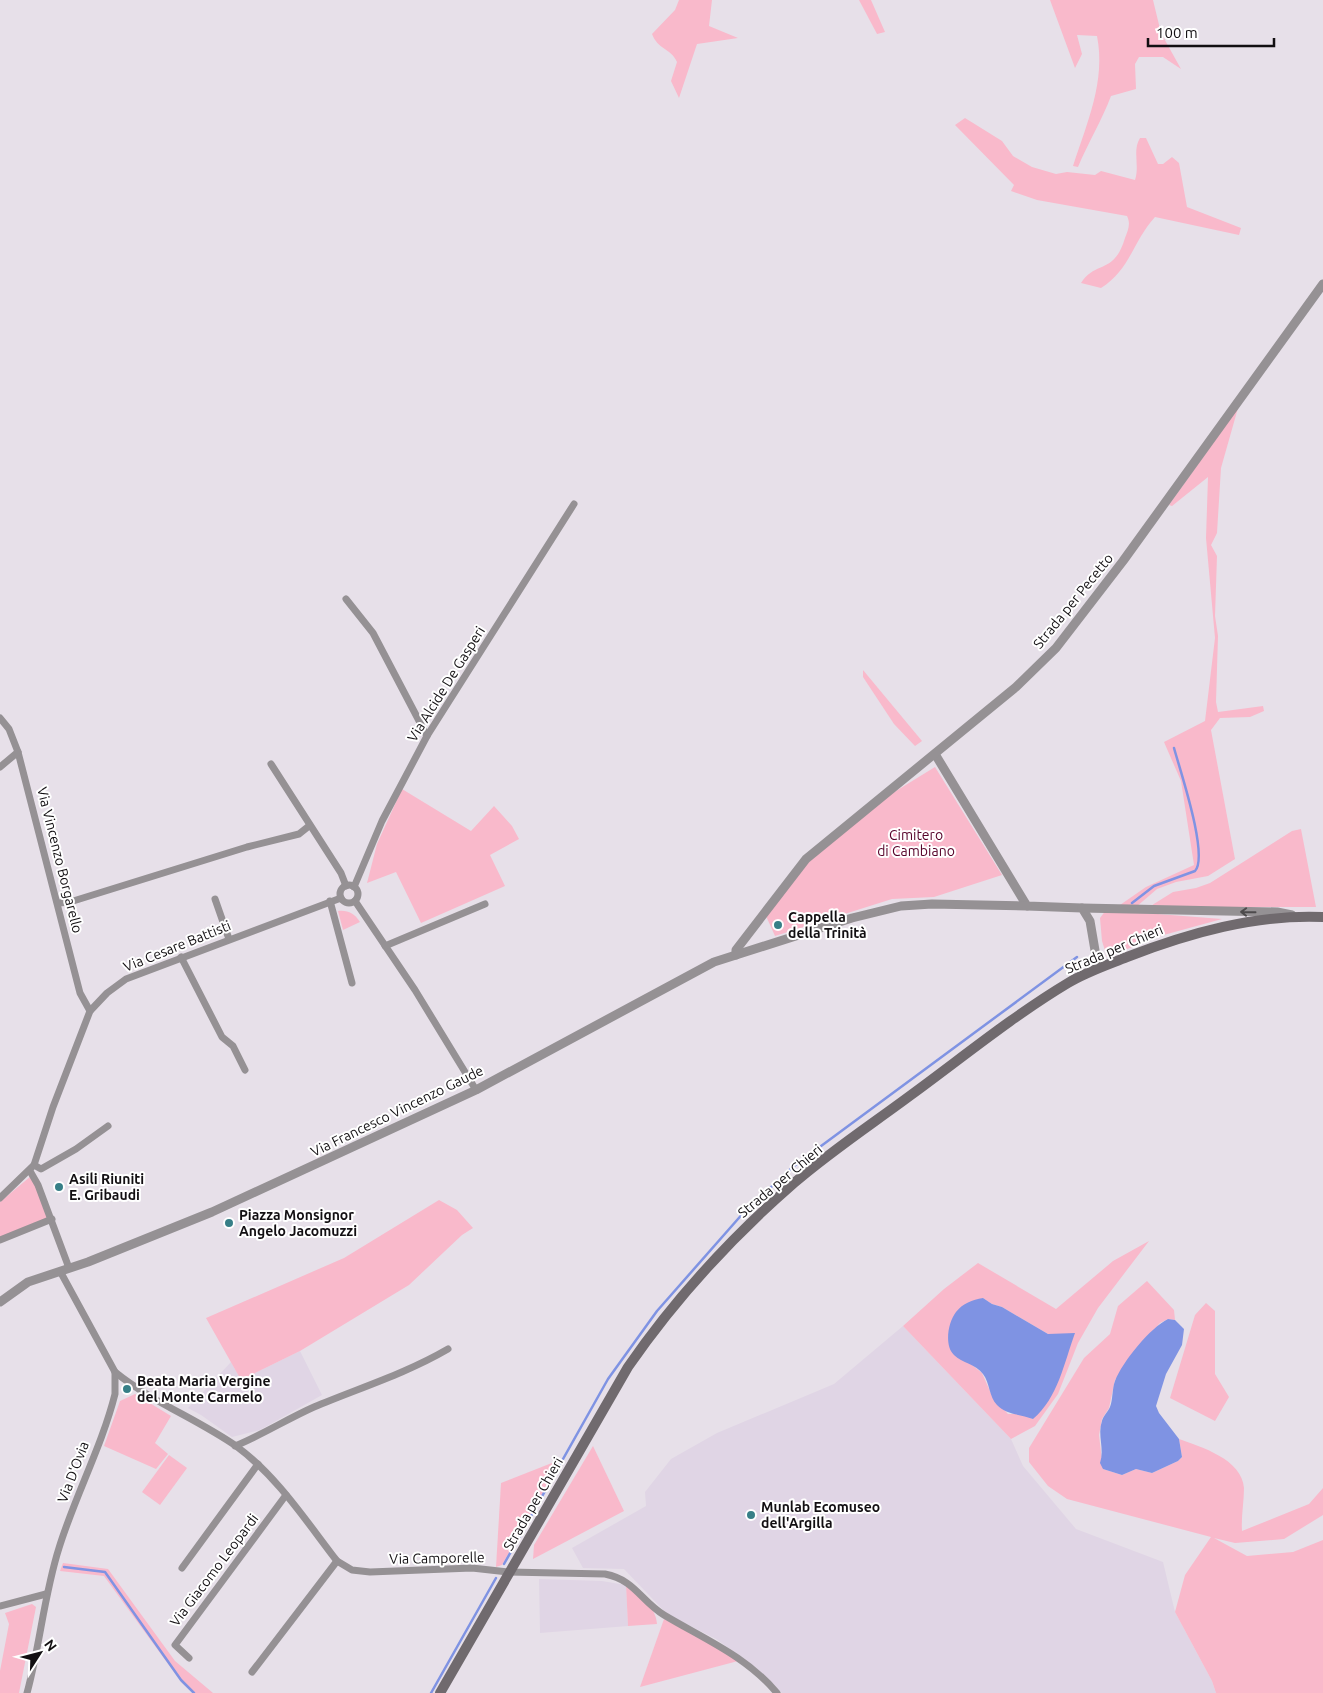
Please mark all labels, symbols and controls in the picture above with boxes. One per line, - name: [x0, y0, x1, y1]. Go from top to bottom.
- scale bar: [1148, 15, 1274, 47]
- text: 100 m: [1156, 24, 1198, 41]
- street label: Strada per Pecetto: [1030, 550, 1116, 652]
- street label: Via Alcide De Gasperi: [404, 623, 488, 745]
- street label: Via Vincenzo Borgarello: [34, 785, 86, 935]
- park label: Cimitero di Cambiano: [877, 827, 955, 859]
- one-way arrow: [1241, 907, 1257, 917]
- place label: Cappella della Trinità: [788, 909, 867, 941]
- street label: Via Cesare Battisti: [121, 917, 233, 975]
- marker: Cappella della Trinità: [772, 919, 784, 931]
- street label: Strada per Chieri: [1063, 921, 1165, 977]
- street label: Via Francesco Vincenzo Gaude: [308, 1062, 486, 1160]
- street label: Strada per Chieri: [735, 1141, 825, 1221]
- place label: Asili Riuniti E. Gribaudi: [69, 1171, 144, 1203]
- marker: Asili Riuniti E. Gribaudi: [53, 1181, 65, 1193]
- place label: Piazza Monsignor Angelo Jacomuzzi: [239, 1207, 357, 1239]
- marker: Piazza Monsignor Angelo Jacomuzzi: [223, 1217, 235, 1229]
- place label: Beata Maria Vergine del Monte Carmelo: [137, 1373, 271, 1405]
- marker: Beata Maria Vergine del Monte Carmelo: [121, 1383, 133, 1395]
- street label: Via D'Ovia: [54, 1439, 92, 1505]
- street label: Strada per Chieri: [500, 1455, 566, 1553]
- place label: Munlab Ecomuseo dell'Argilla: [761, 1499, 880, 1531]
- marker: Munlab Ecomuseo dell'Argilla: [745, 1509, 757, 1521]
- street label: Via Giacomo Leopardi: [167, 1511, 261, 1629]
- street label: Via Camporelle: [389, 1549, 485, 1567]
- north arrow: [15, 1628, 65, 1678]
- text: N: [41, 1636, 60, 1654]

